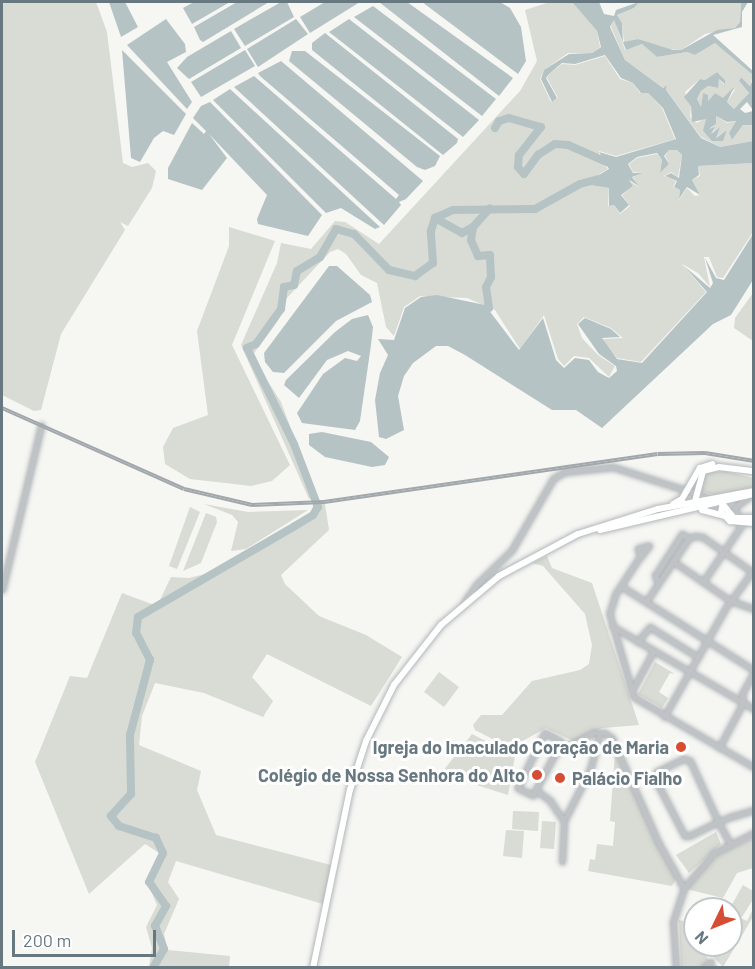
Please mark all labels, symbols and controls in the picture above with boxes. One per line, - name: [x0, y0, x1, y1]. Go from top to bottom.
- place label: Igreja do Imaculado Coração de Maria: [373, 736, 669, 758]
- marker: Igreja do Imaculado Coração de Maria: [674, 740, 688, 754]
- place label: Colégio de Nossa Senhora do Alto: [258, 764, 525, 786]
- place label: Palácio Fialho: [572, 767, 682, 789]
- marker: Colégio de Nossa Senhora do Alto: [530, 768, 544, 782]
- marker: Palácio Fialho: [553, 771, 567, 785]
- north arrow: [683, 897, 743, 957]
- scale bar: [15, 918, 159, 956]
- text: N: [690, 928, 712, 949]
- text: 200 m: [23, 929, 71, 951]

